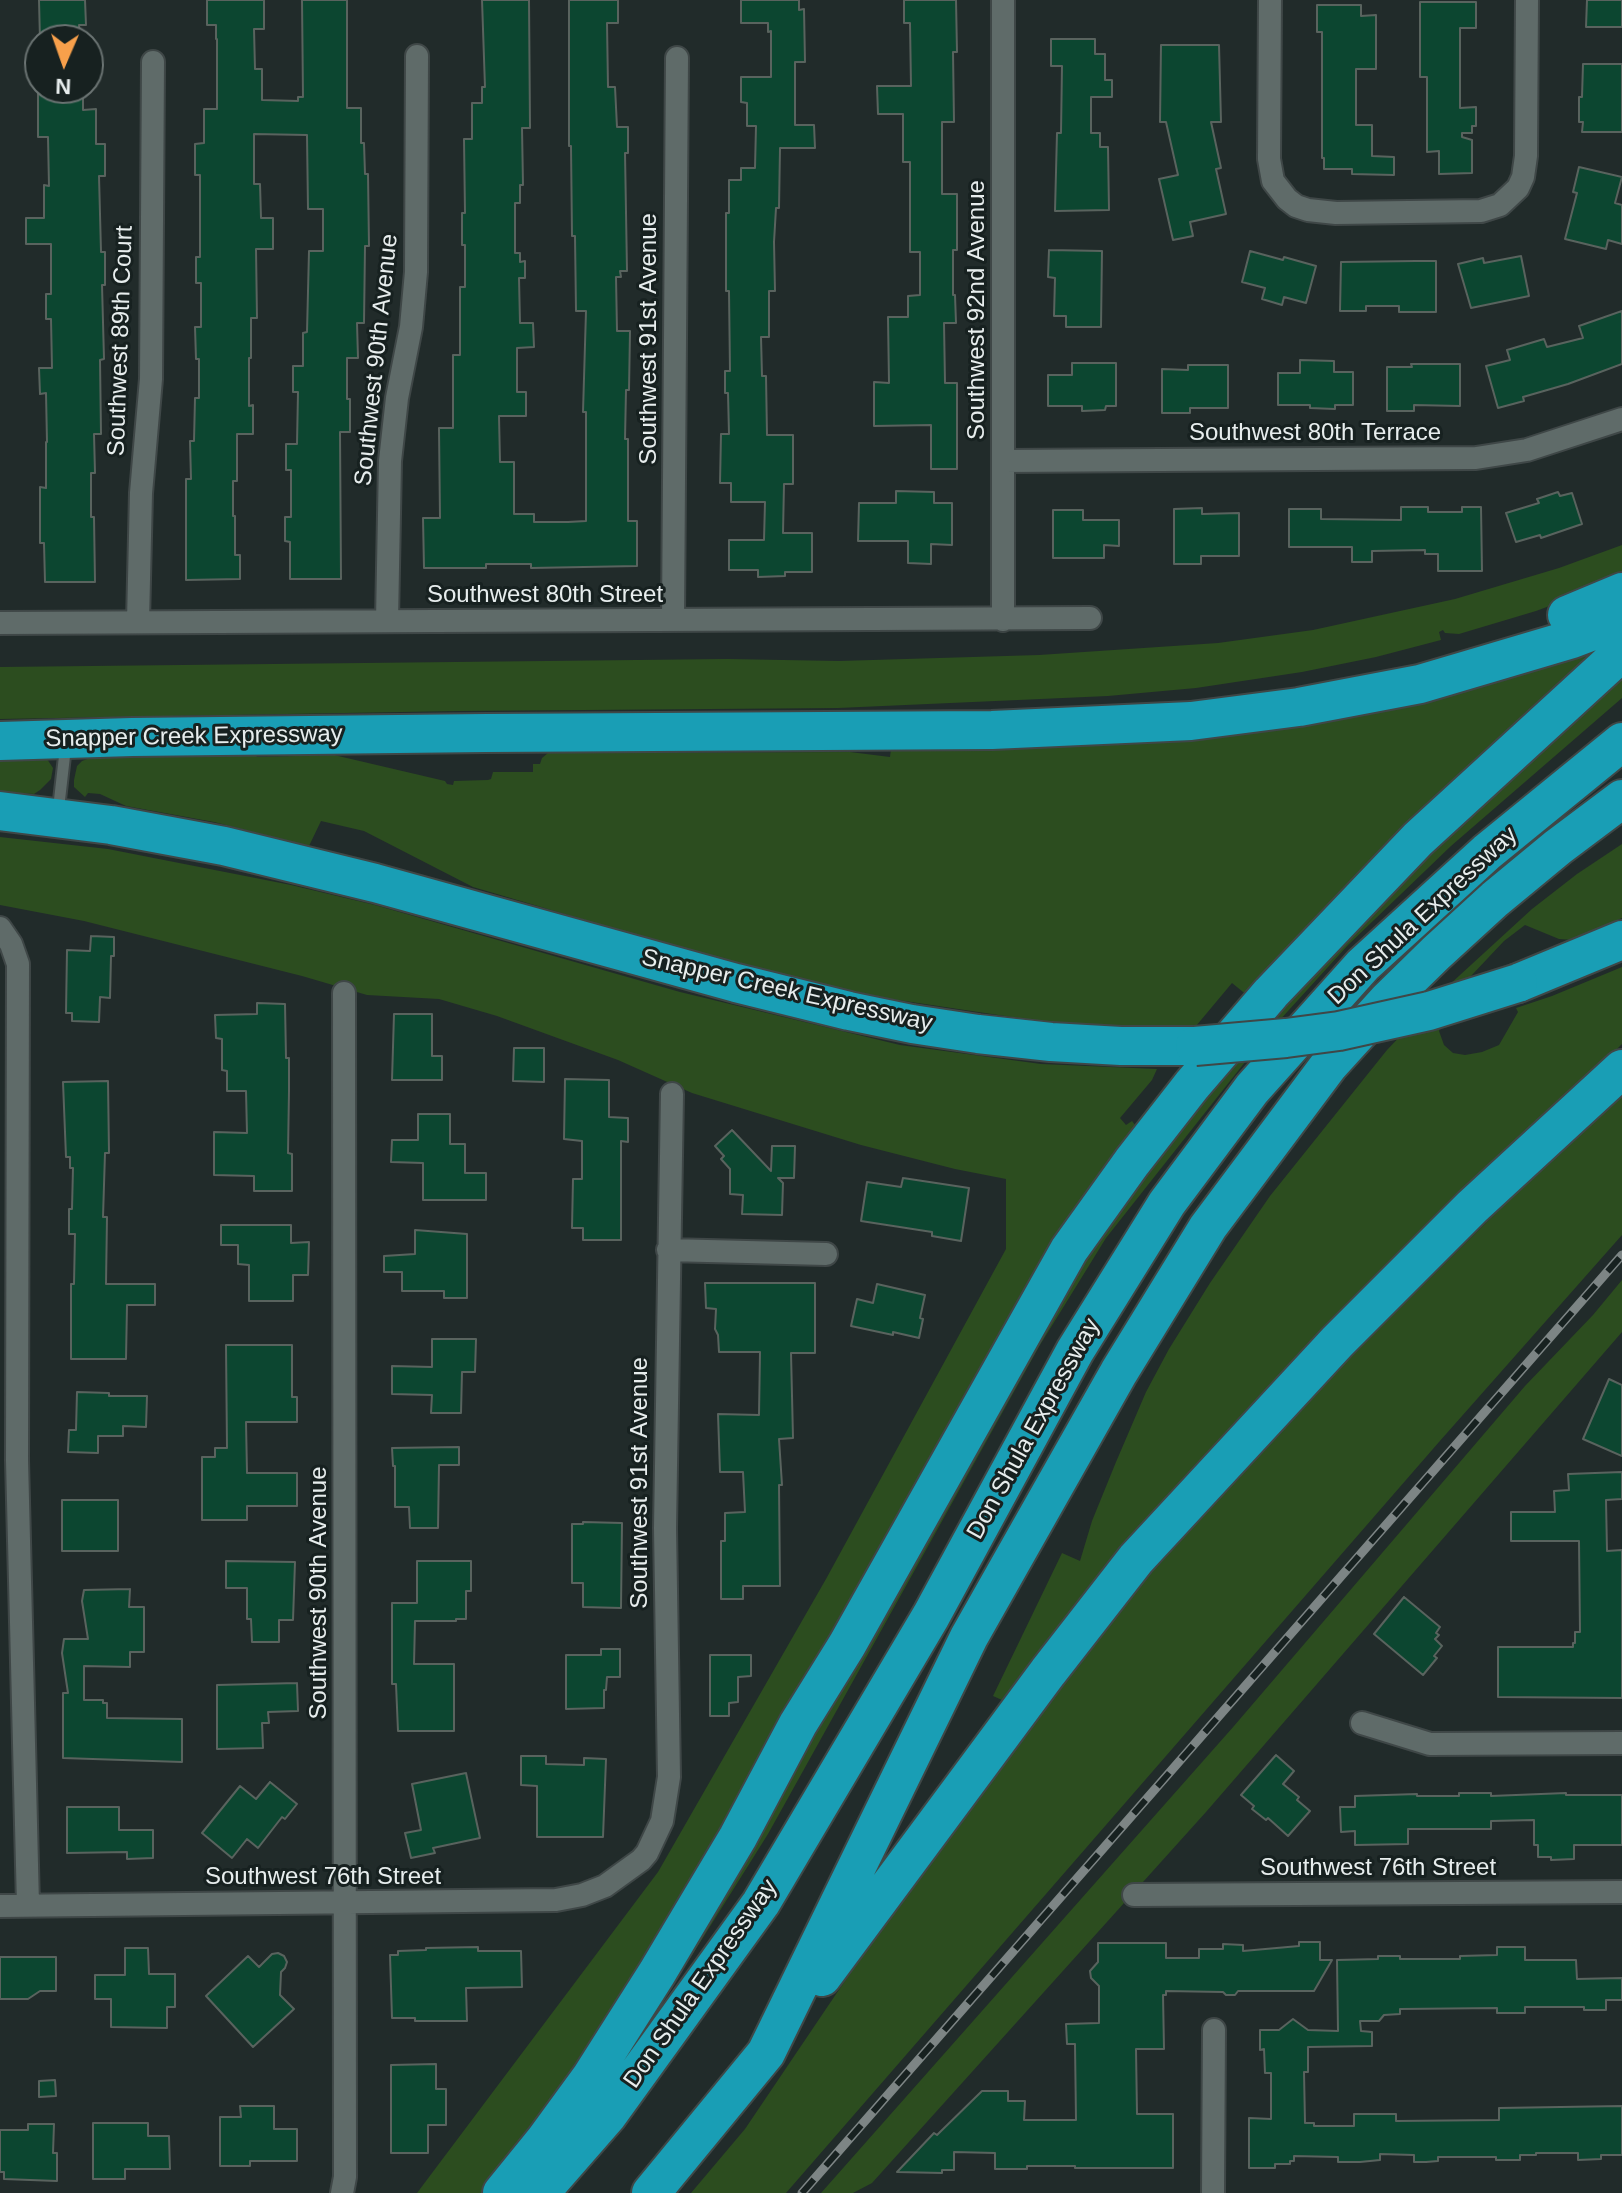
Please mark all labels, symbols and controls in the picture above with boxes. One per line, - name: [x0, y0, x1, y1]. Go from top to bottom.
- north arrow: [24, 24, 104, 104]
- text: N: [55, 74, 72, 99]
- street label: Southwest 92nd Avenue: [963, 180, 991, 440]
- street label: Southwest 91st Avenue: [635, 213, 663, 465]
- street label: Southwest 89th Court: [103, 225, 139, 457]
- street label: Southwest 90th Avenue: [349, 233, 405, 487]
- street label: Southwest 80th Terrace: [1189, 419, 1441, 447]
- street label: Southwest 80th Street: [427, 581, 663, 609]
- street label: Snapper Creek Expressway: [45, 720, 343, 754]
- street label: Don Shula Expressway: [1322, 821, 1524, 1011]
- street label: Snapper Creek Expressway: [639, 944, 935, 1038]
- street label: Don Shula Expressway: [961, 1314, 1107, 1544]
- street label: Southwest 91st Avenue: [626, 1357, 654, 1609]
- street label: Southwest 90th Avenue: [305, 1466, 333, 1720]
- street label: Southwest 76th Street: [1260, 1854, 1496, 1882]
- street label: Southwest 76th Street: [205, 1863, 441, 1891]
- street label: Don Shula Expressway: [618, 1874, 784, 2094]

